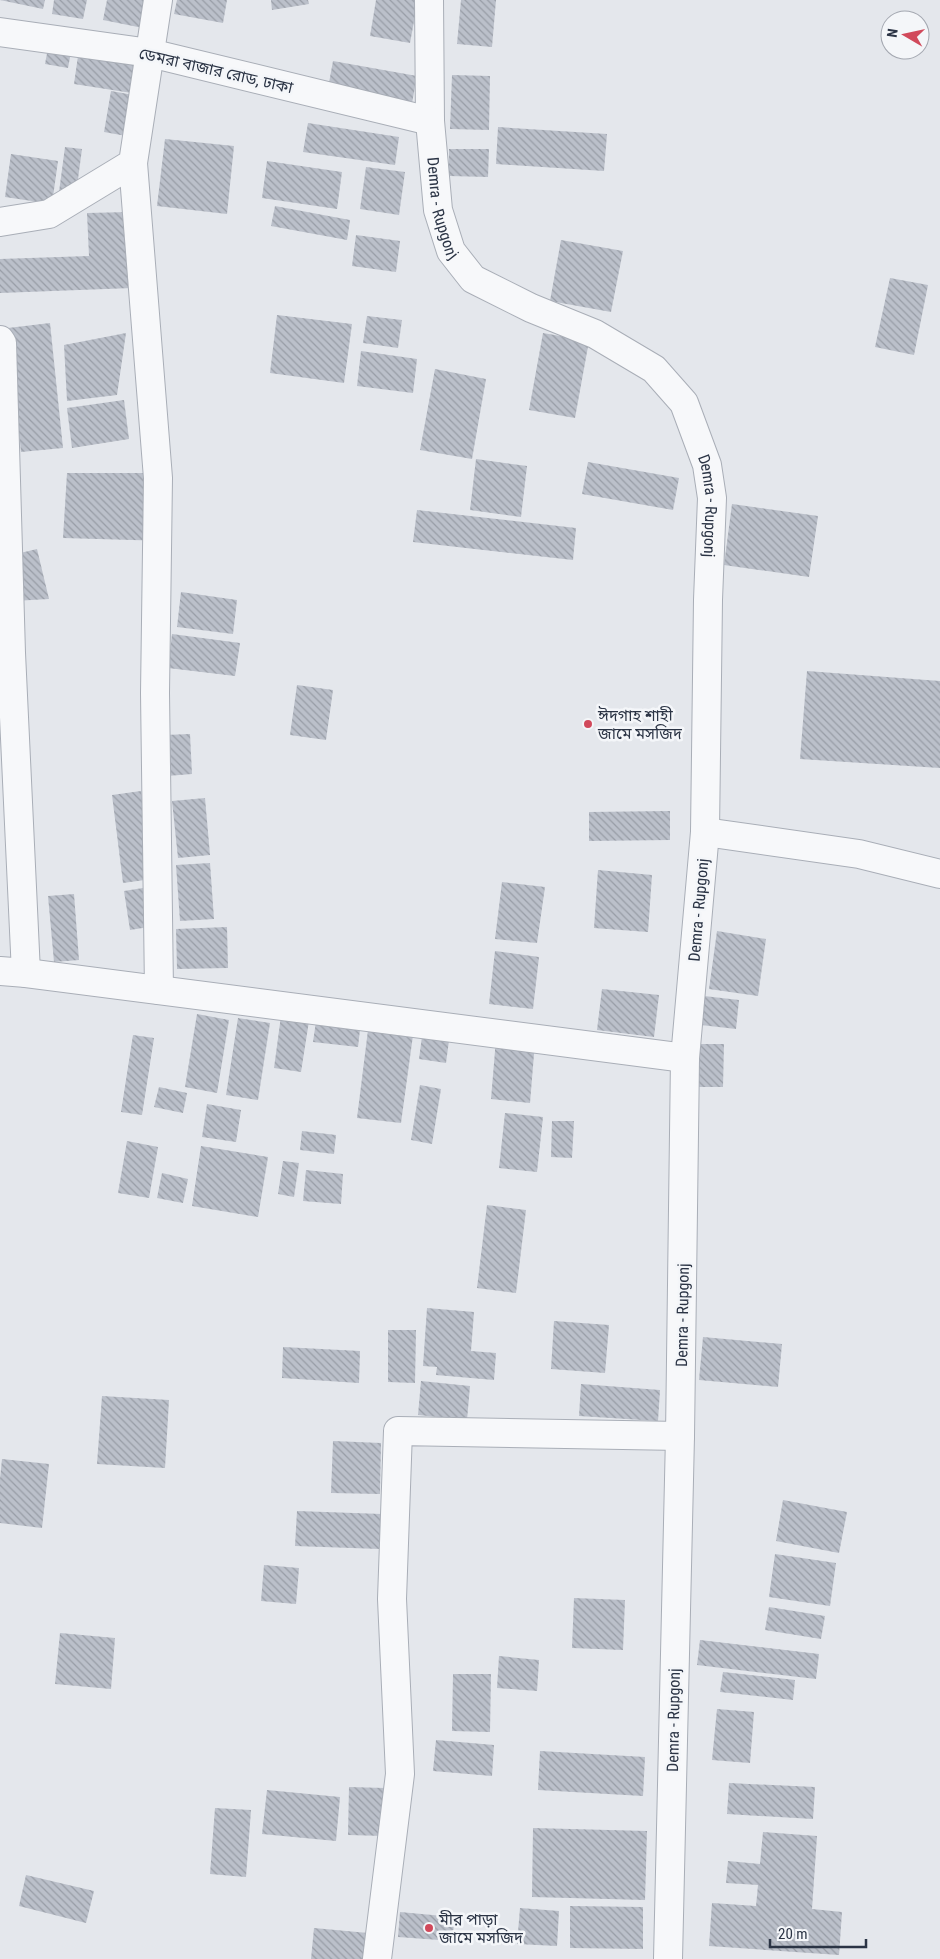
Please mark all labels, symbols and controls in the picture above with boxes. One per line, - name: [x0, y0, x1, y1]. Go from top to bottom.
- north arrow: [880, 10, 930, 60]
- text: N: [884, 27, 901, 38]
- street label: ডেমরা বাজার রোড, ঢাকা: [137, 44, 295, 98]
- street label: Demra - Rupgonj: [423, 156, 463, 263]
- street label: Demra - Rupgonj: [694, 452, 721, 558]
- place label: ঈদগাহ শাহী জামে মসজিদ: [597, 706, 683, 743]
- marker: ঈদগাহ শাহী জামে মসজিদ: [582, 718, 594, 730]
- street label: Demra - Rupgonj: [685, 858, 712, 962]
- street label: Demra - Rupgonj: [672, 1263, 693, 1367]
- street label: Demra - Rupgonj: [663, 1668, 684, 1772]
- place label: মীর পাড়া জামে মসজিদ: [438, 1910, 524, 1947]
- scale bar: [770, 1916, 866, 1948]
- marker: মীর পাড়া জামে মসজিদ: [423, 1922, 435, 1934]
- text: 20 m: [778, 1925, 808, 1943]

